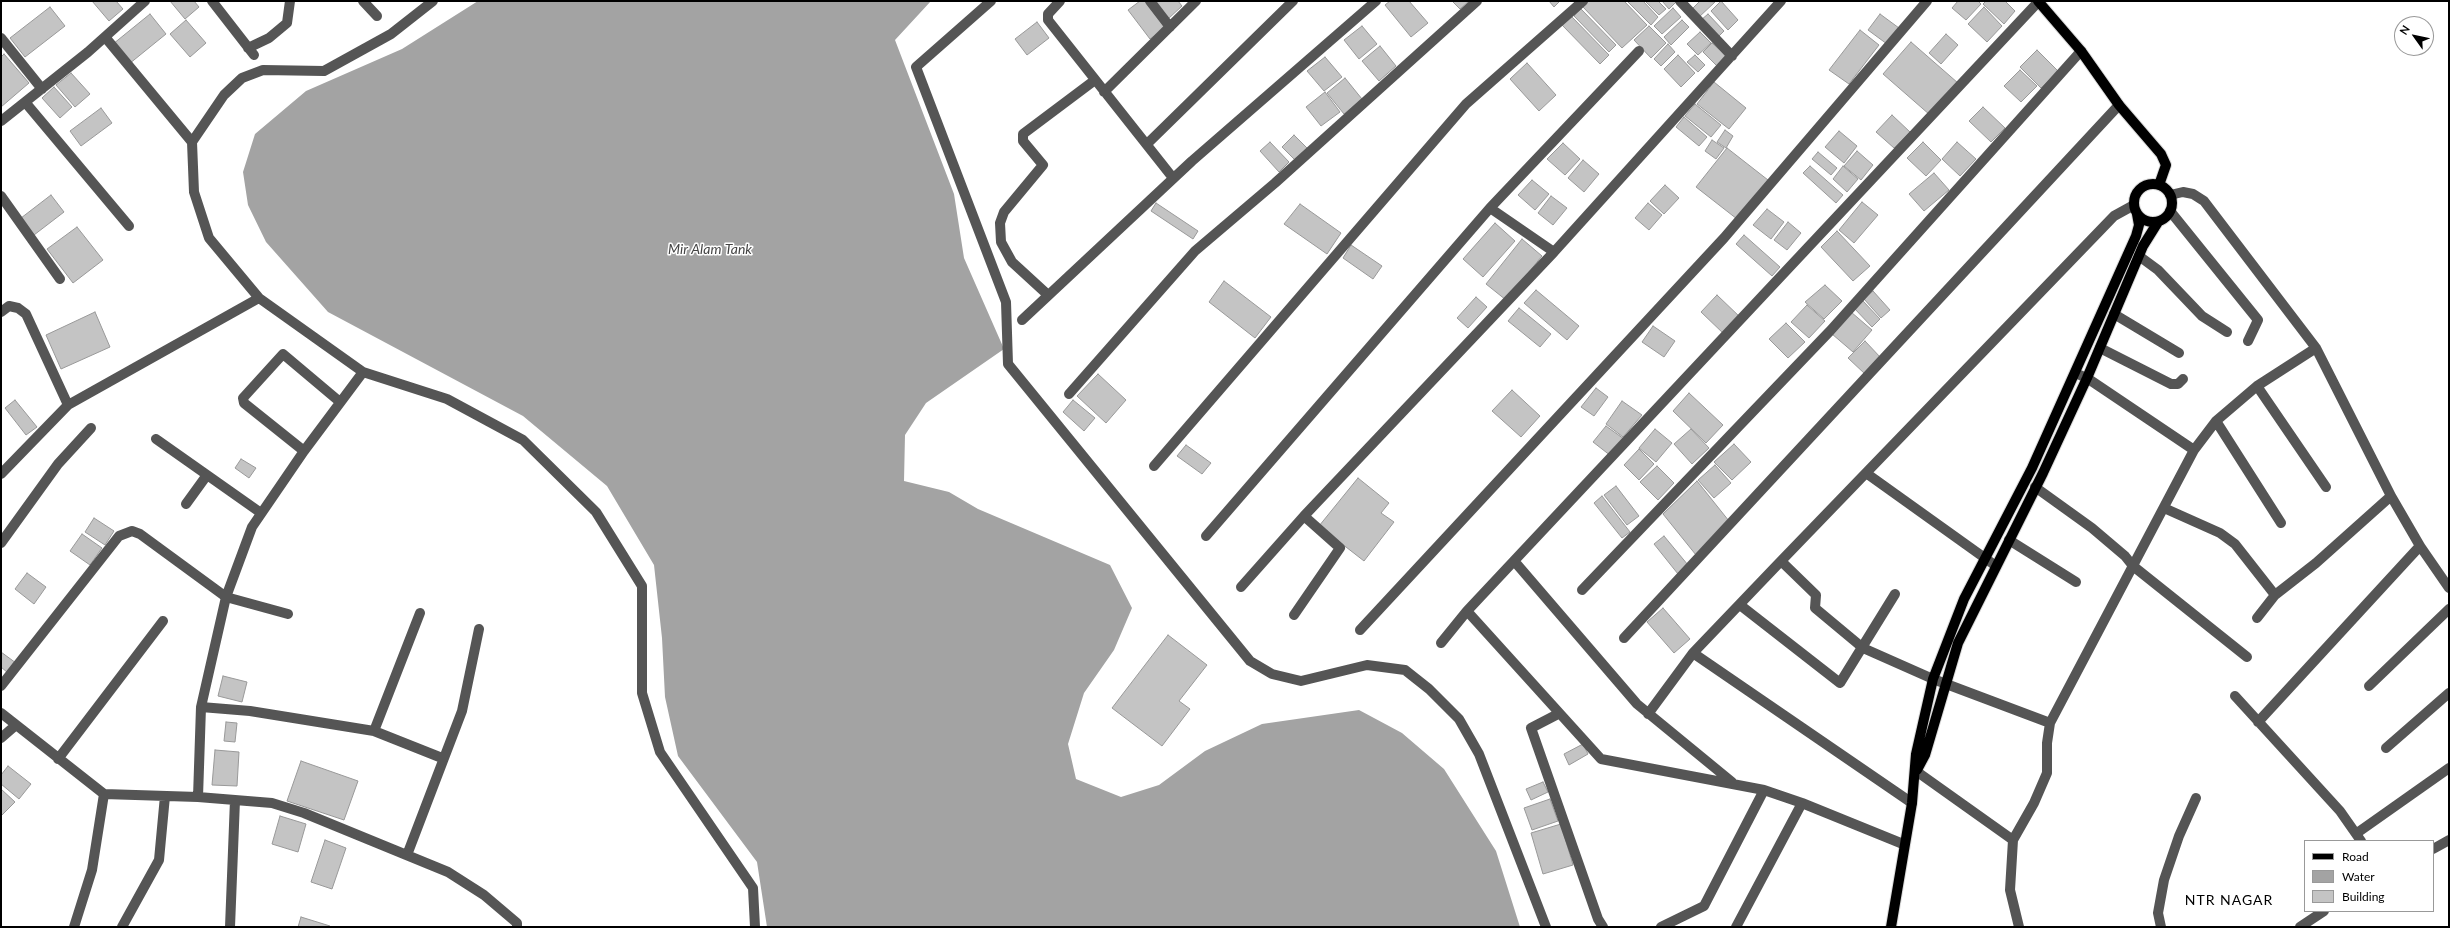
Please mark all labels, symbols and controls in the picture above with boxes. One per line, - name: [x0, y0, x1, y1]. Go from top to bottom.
- north arrow: [2394, 16, 2434, 56]
- text: N: [2397, 23, 2412, 37]
- water label: Mir Alam Tank: [668, 241, 752, 257]
- legend: [2304, 840, 2434, 912]
- text: Road: [2342, 849, 2369, 864]
- text: Water: [2342, 869, 2375, 884]
- text: Building: [2342, 889, 2385, 904]
- district label: NTR NAGAR: [2185, 892, 2273, 908]

